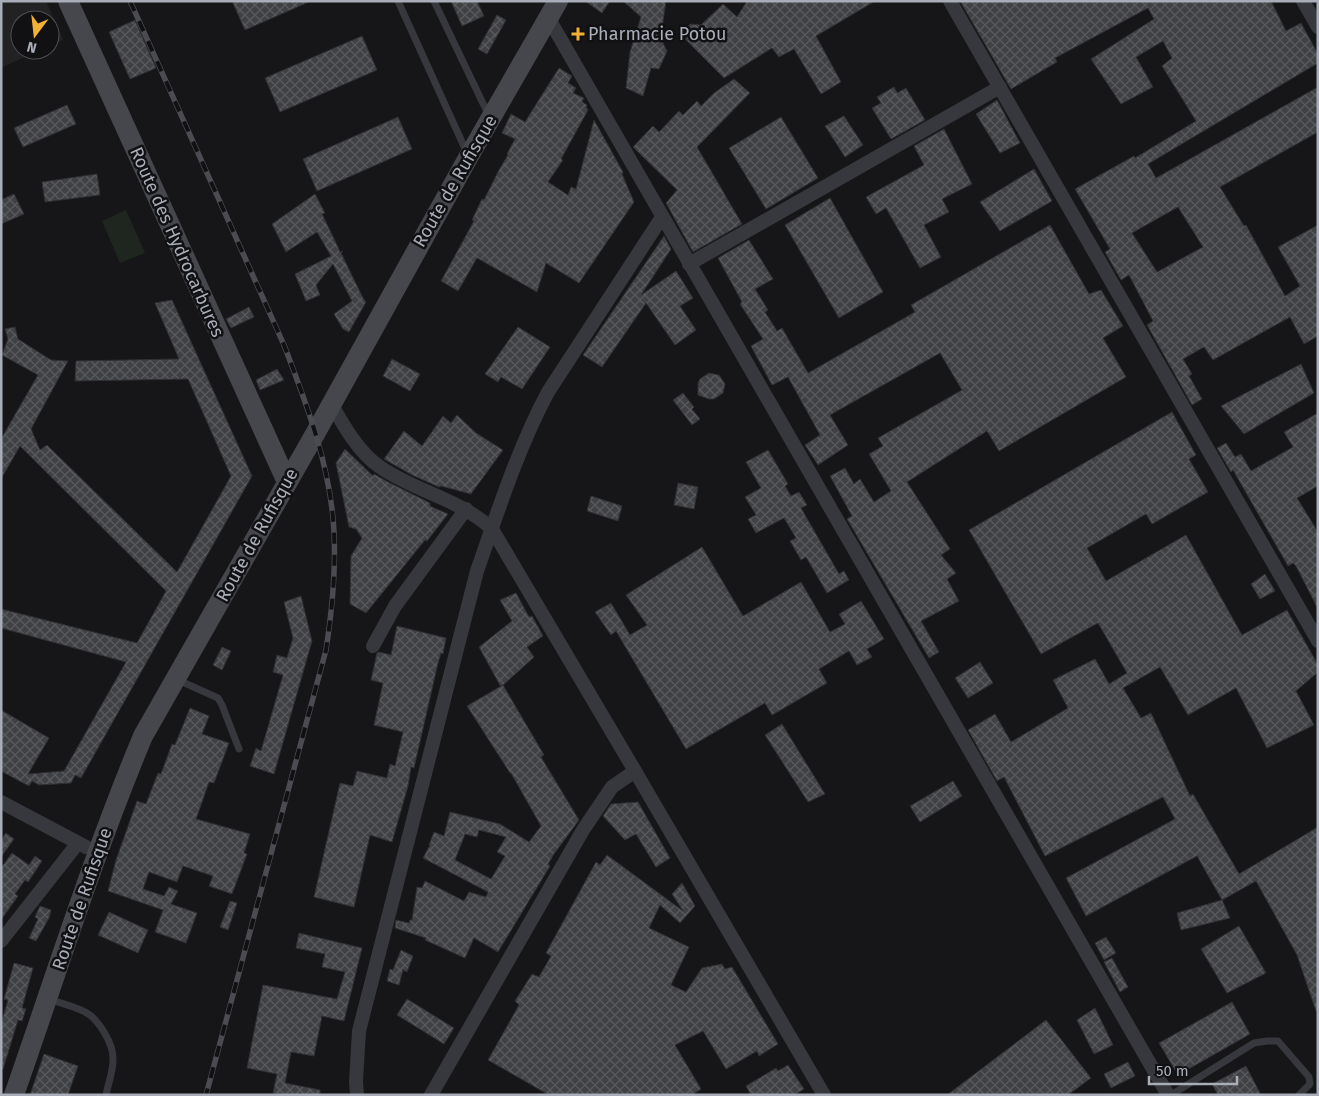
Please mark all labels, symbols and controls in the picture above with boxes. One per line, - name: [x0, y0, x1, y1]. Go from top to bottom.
- north arrow: [10, 10, 60, 60]
- place label: Pharmacie Potou: [588, 23, 727, 45]
- marker: Pharmacie Potou: [572, 28, 584, 40]
- text: N: [25, 38, 38, 56]
- street label: Route de Rufisque: [408, 111, 502, 251]
- street label: Route des Hydrocarbures: [125, 144, 229, 340]
- street label: Route de Rufisque: [211, 465, 303, 605]
- street label: Route de Rufisque: [47, 825, 117, 973]
- scale bar: [1149, 1054, 1236, 1086]
- text: 50 m: [1156, 1062, 1189, 1080]

